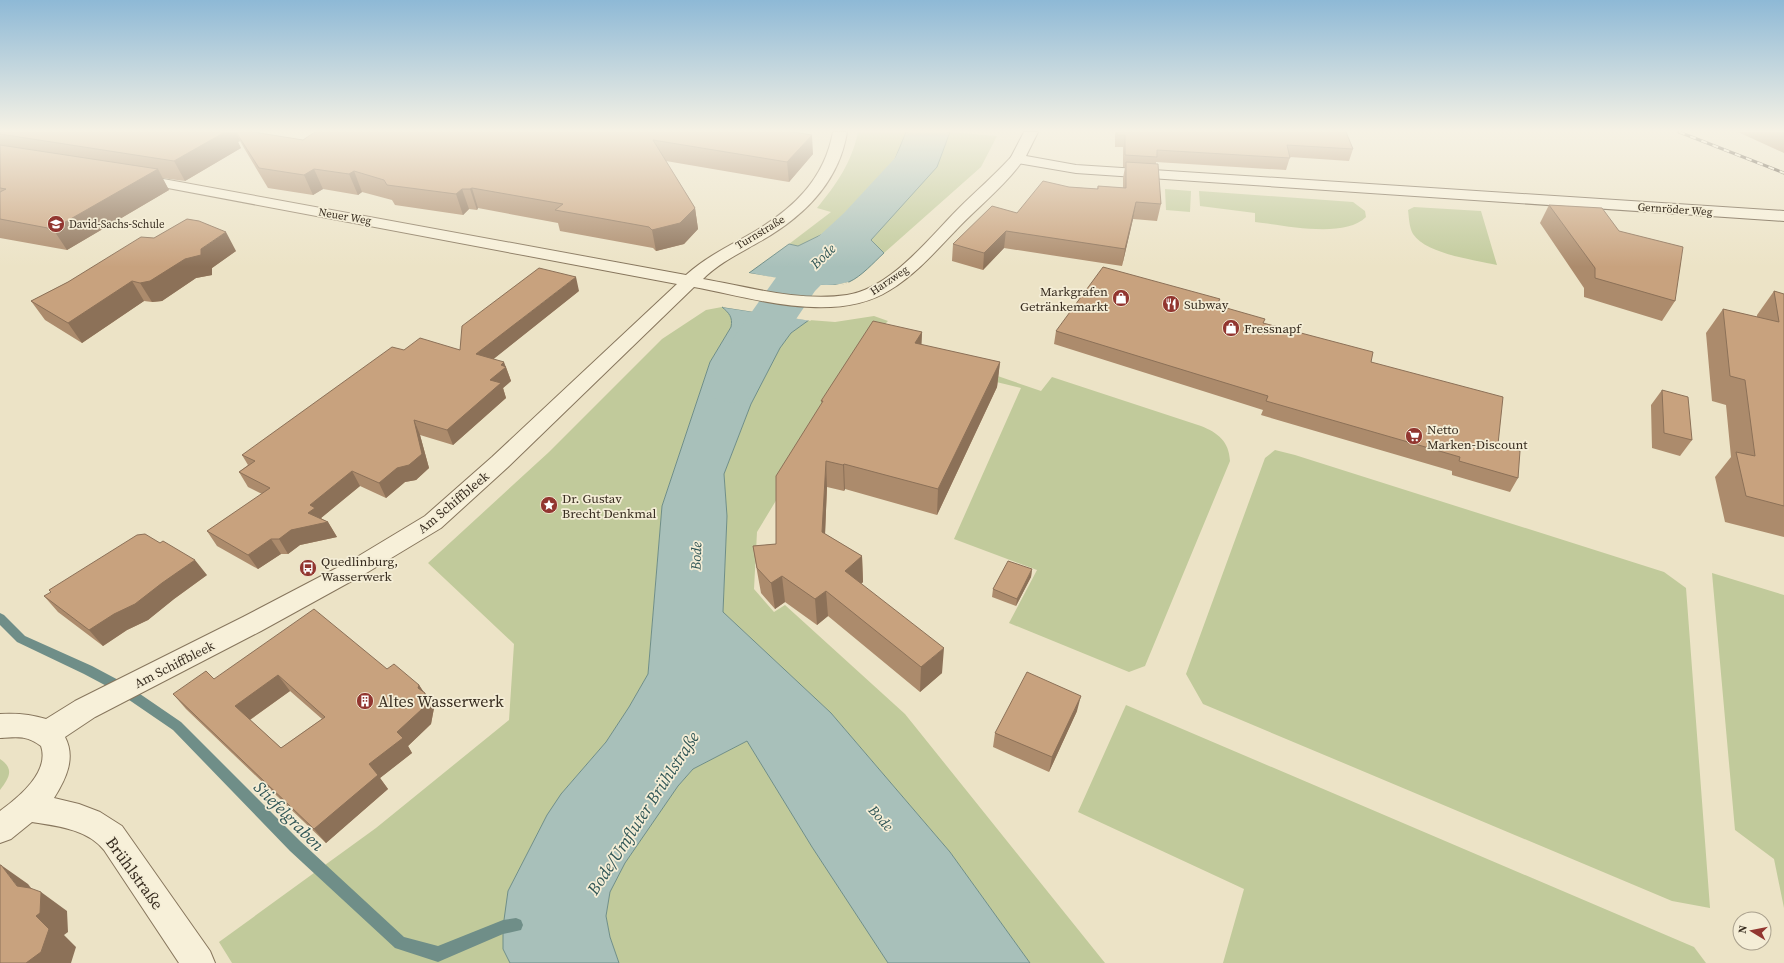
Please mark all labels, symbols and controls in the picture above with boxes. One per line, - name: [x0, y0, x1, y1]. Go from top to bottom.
- street label: Gernröder Weg: [1637, 199, 1713, 220]
- street label: Neuer Weg: [317, 204, 373, 229]
- street label: Turnstraße: [733, 212, 788, 253]
- school or university icon: David-Sachs-Schule: [46, 214, 66, 234]
- place label: David-Sachs-Schule: [69, 217, 165, 232]
- water label: Bode: [805, 239, 840, 274]
- street label: Harzweg: [867, 262, 912, 299]
- place label: Markgrafen Getränkemarkt: [1020, 283, 1109, 315]
- shop icon: Markgrafen Getränkemarkt: [1111, 288, 1131, 308]
- restaurant icon: Subway: [1161, 294, 1181, 314]
- place label: Subway: [1184, 296, 1229, 313]
- shop icon: Fressnapf: [1221, 318, 1241, 338]
- place label: Fressnapf: [1244, 320, 1302, 337]
- place label: Netto Marken-Discount: [1427, 421, 1528, 453]
- supermarket icon: Netto Marken-Discount: [1404, 426, 1424, 446]
- street label: Am Schiffbleek: [414, 467, 493, 537]
- place label: Dr. Gustav Brecht Denkmal: [562, 490, 657, 522]
- place icon: Dr. Gustav Brecht Denkmal: [539, 495, 559, 515]
- water label: Bode: [685, 541, 706, 572]
- place label: Quedlinburg, Wasserwerk: [321, 553, 398, 585]
- bus stop icon: Quedlinburg, Wasserwerk: [298, 558, 318, 578]
- street label: Am Schiffbleek: [131, 637, 218, 692]
- place label: Altes Wasserwerk: [378, 690, 504, 712]
- building icon: Altes Wasserwerk: [355, 691, 375, 711]
- water label: Bode/Umfluter Brühlstraße: [581, 727, 705, 900]
- water label: Stiefelgraben: [249, 776, 330, 857]
- water label: Bode: [863, 800, 898, 835]
- street label: Brühlstraße: [101, 832, 169, 914]
- north arrow: [1732, 911, 1772, 951]
- text: N: [1735, 924, 1751, 935]

